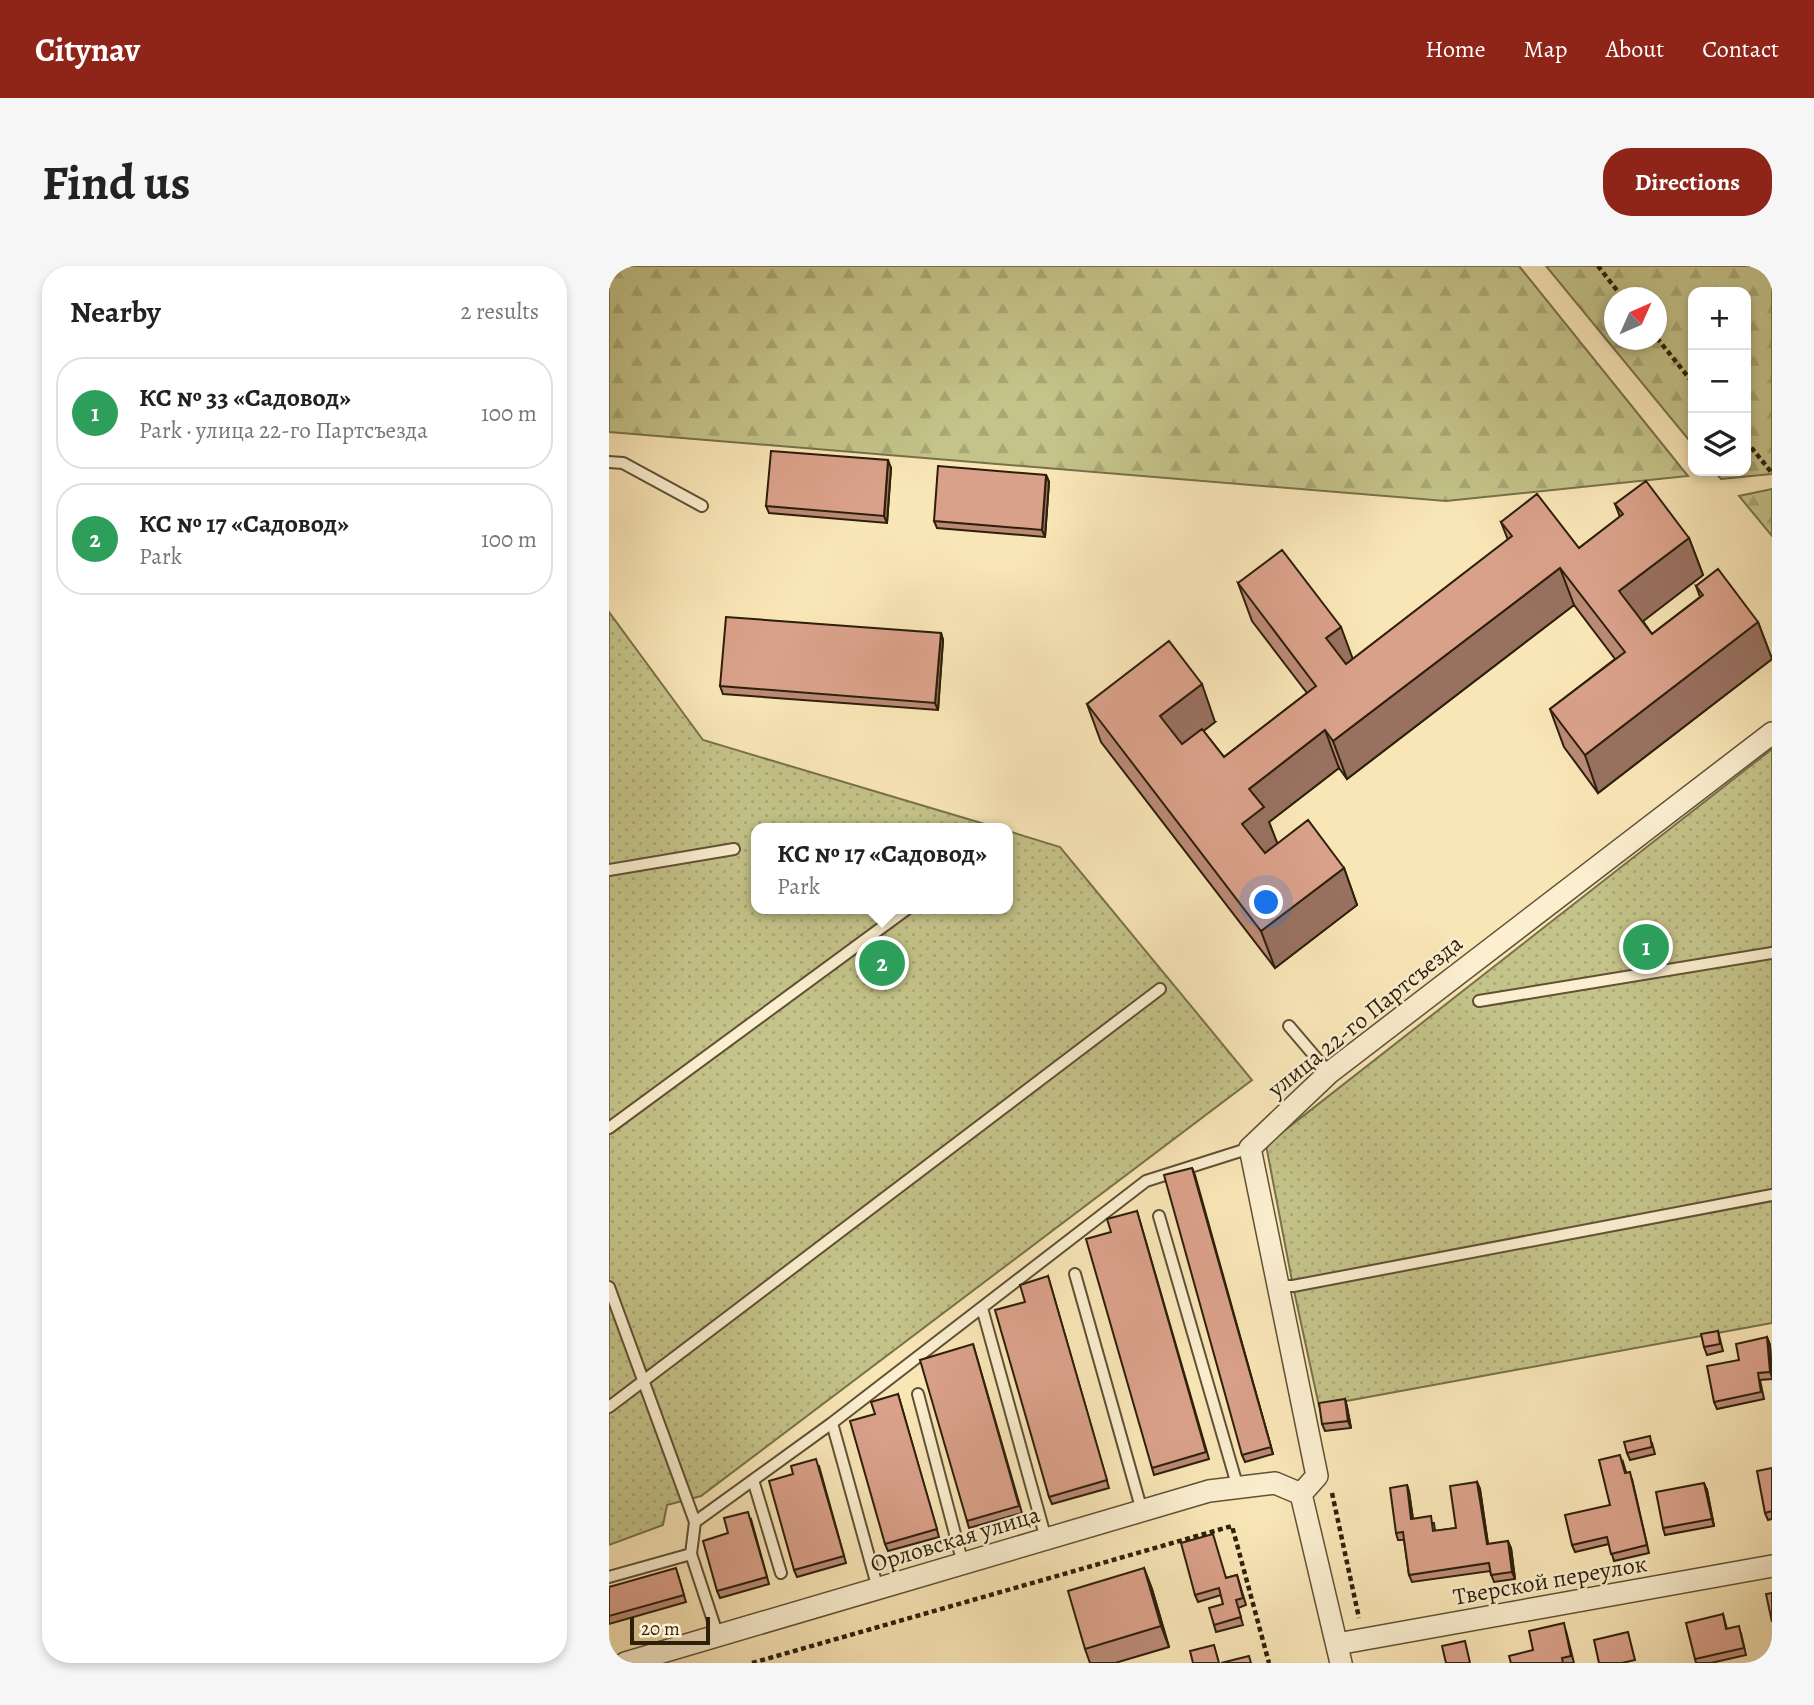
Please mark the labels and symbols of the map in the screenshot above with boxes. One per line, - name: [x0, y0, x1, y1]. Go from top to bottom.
- north arrow: [1604, 287, 1667, 350]
- your location: [1249, 885, 1283, 919]
- pin: 1: [1623, 921, 1669, 973]
- street label: улица 22-го Партсъезда: [1260, 927, 1469, 1105]
- pin: 2: [859, 937, 905, 989]
- street label: Орловская улица: [866, 1498, 1044, 1580]
- street label: Тверской переулок: [1451, 1547, 1649, 1613]
- scale bar: [630, 1614, 711, 1646]

